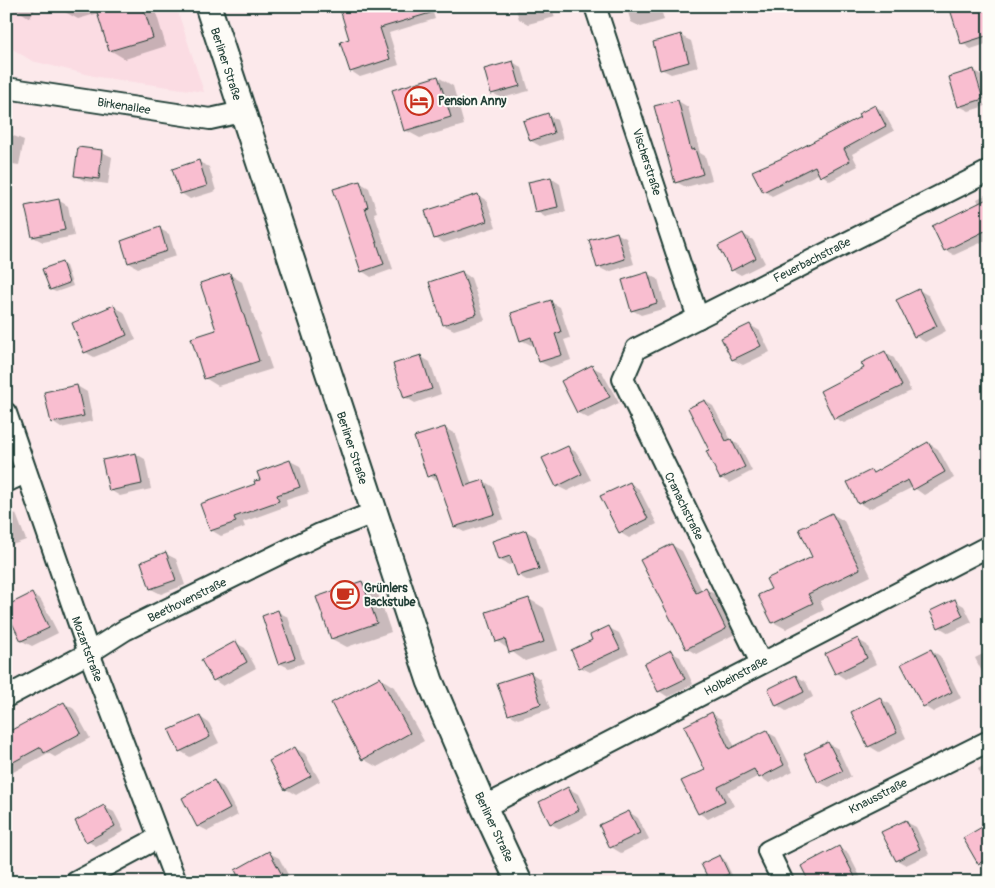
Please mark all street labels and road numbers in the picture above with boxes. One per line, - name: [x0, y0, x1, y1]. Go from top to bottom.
- street label: Berliner Straße: [207, 26, 244, 103]
- street label: Birkenallee: [96, 95, 152, 118]
- street label: Vischerstraße: [629, 127, 664, 197]
- street label: Feuerbachstraße: [771, 234, 853, 286]
- street label: Berliner Straße: [333, 410, 370, 487]
- street label: Cranachstraße: [661, 470, 706, 543]
- street label: Beethovenstraße: [145, 575, 229, 626]
- street label: Mozartstraße: [68, 614, 105, 684]
- street label: Holbeinstraße: [702, 653, 771, 699]
- street label: Knausstraße: [847, 775, 910, 817]
- street label: Berliner Straße: [471, 790, 516, 865]

